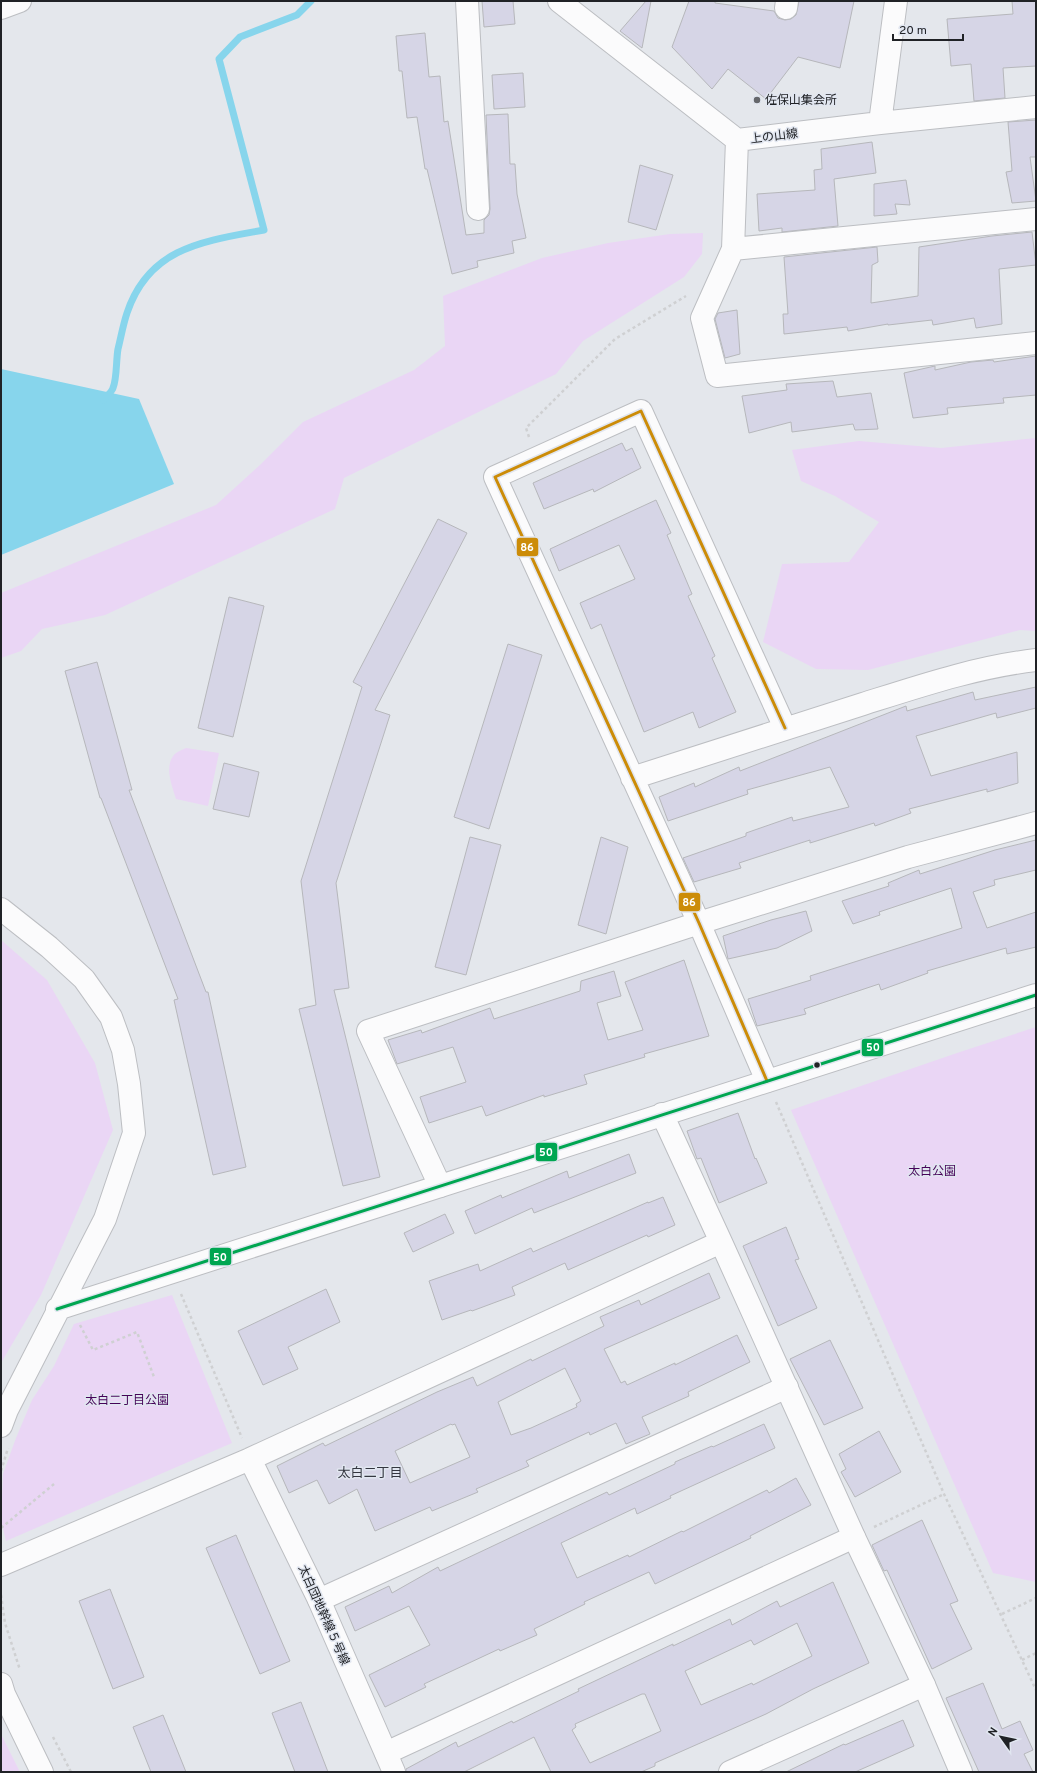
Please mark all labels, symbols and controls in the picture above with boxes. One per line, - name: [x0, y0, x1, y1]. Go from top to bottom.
- scale bar: [893, 16, 963, 42]
- text: 20 m: [899, 23, 927, 39]
- place label: 佐保山集会所: [765, 93, 837, 109]
- marker: 佐保山集会所: [752, 95, 762, 105]
- street label: 上の山線: [749, 126, 799, 148]
- line badge: 86: [516, 537, 539, 557]
- text: 86: [520, 541, 534, 555]
- line badge: 86: [678, 892, 701, 912]
- text: 86: [682, 896, 696, 910]
- line badge: 50: [861, 1038, 884, 1057]
- text: 50: [866, 1041, 880, 1055]
- unlabelled marker: [812, 1060, 822, 1070]
- line badge: 50: [535, 1142, 558, 1162]
- text: 50: [539, 1146, 553, 1160]
- park label: 太白公園: [908, 1164, 956, 1180]
- line badge: 50: [209, 1247, 232, 1266]
- text: 50: [213, 1251, 227, 1265]
- park label: 太白二丁目公園: [85, 1393, 169, 1409]
- district label: 太白二丁目: [337, 1465, 403, 1482]
- street label: 太白団地幹線５号線: [294, 1563, 352, 1668]
- north arrow: [981, 1717, 1021, 1757]
- text: N: [985, 1725, 1001, 1739]

